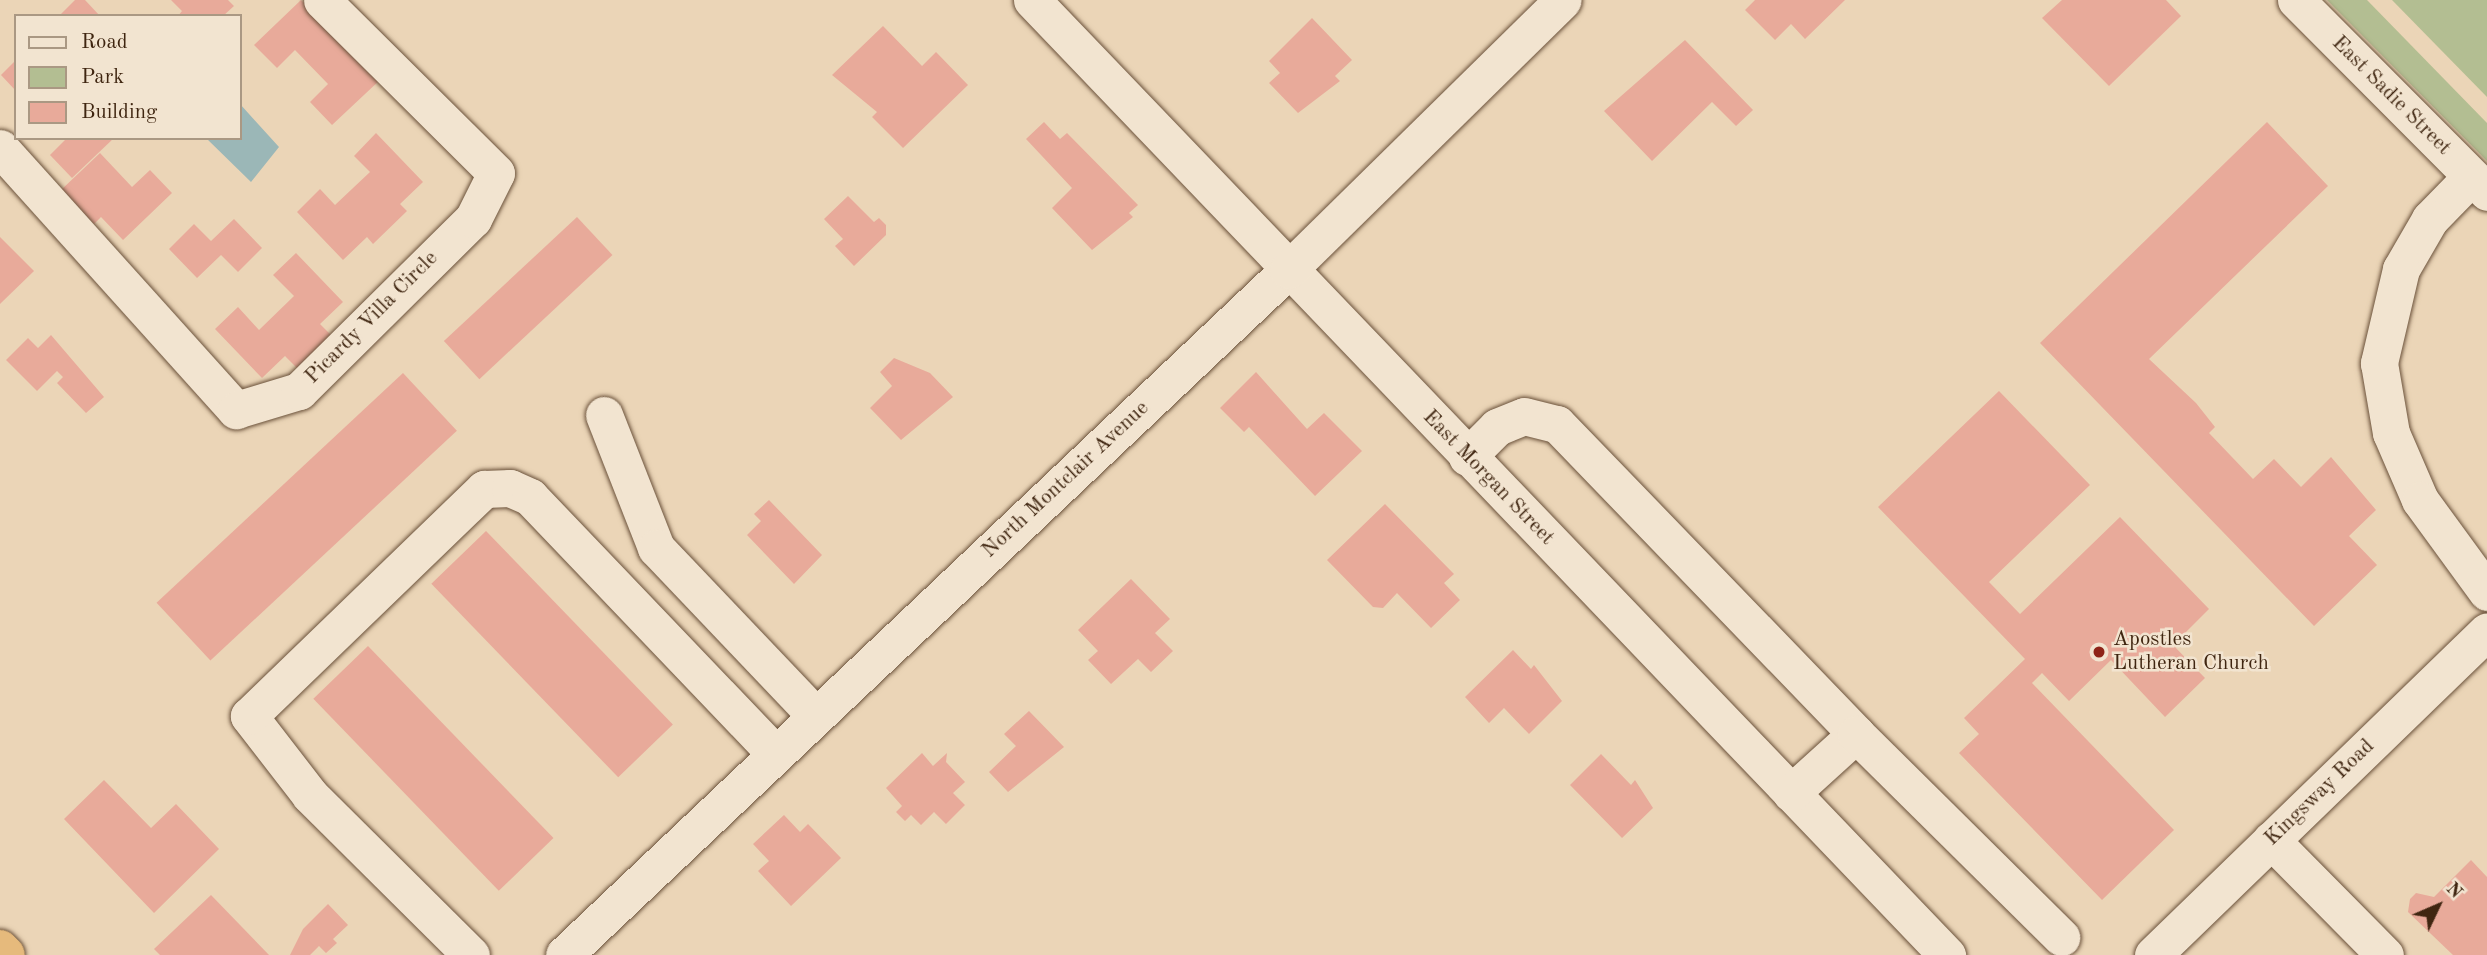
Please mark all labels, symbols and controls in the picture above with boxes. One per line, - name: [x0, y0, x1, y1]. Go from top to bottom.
- legend: [14, 14, 242, 140]
- street label: East Sadie Street: [2326, 31, 2456, 161]
- text: Road: [81, 32, 128, 53]
- text: Park: [81, 67, 124, 88]
- text: Building: [81, 102, 157, 123]
- street label: Picardy Villa Circle: [300, 246, 444, 390]
- street label: North Montclair Avenue: [977, 396, 1155, 564]
- street label: East Morgan Street: [1417, 405, 1559, 551]
- place label: Apostles Lutheran Church: [2113, 627, 2269, 677]
- marker: Apostles Lutheran Church: [2091, 644, 2107, 660]
- street label: Kingsway Road: [2260, 734, 2380, 852]
- north arrow: [2403, 871, 2473, 941]
- text: N: [2442, 879, 2465, 903]

